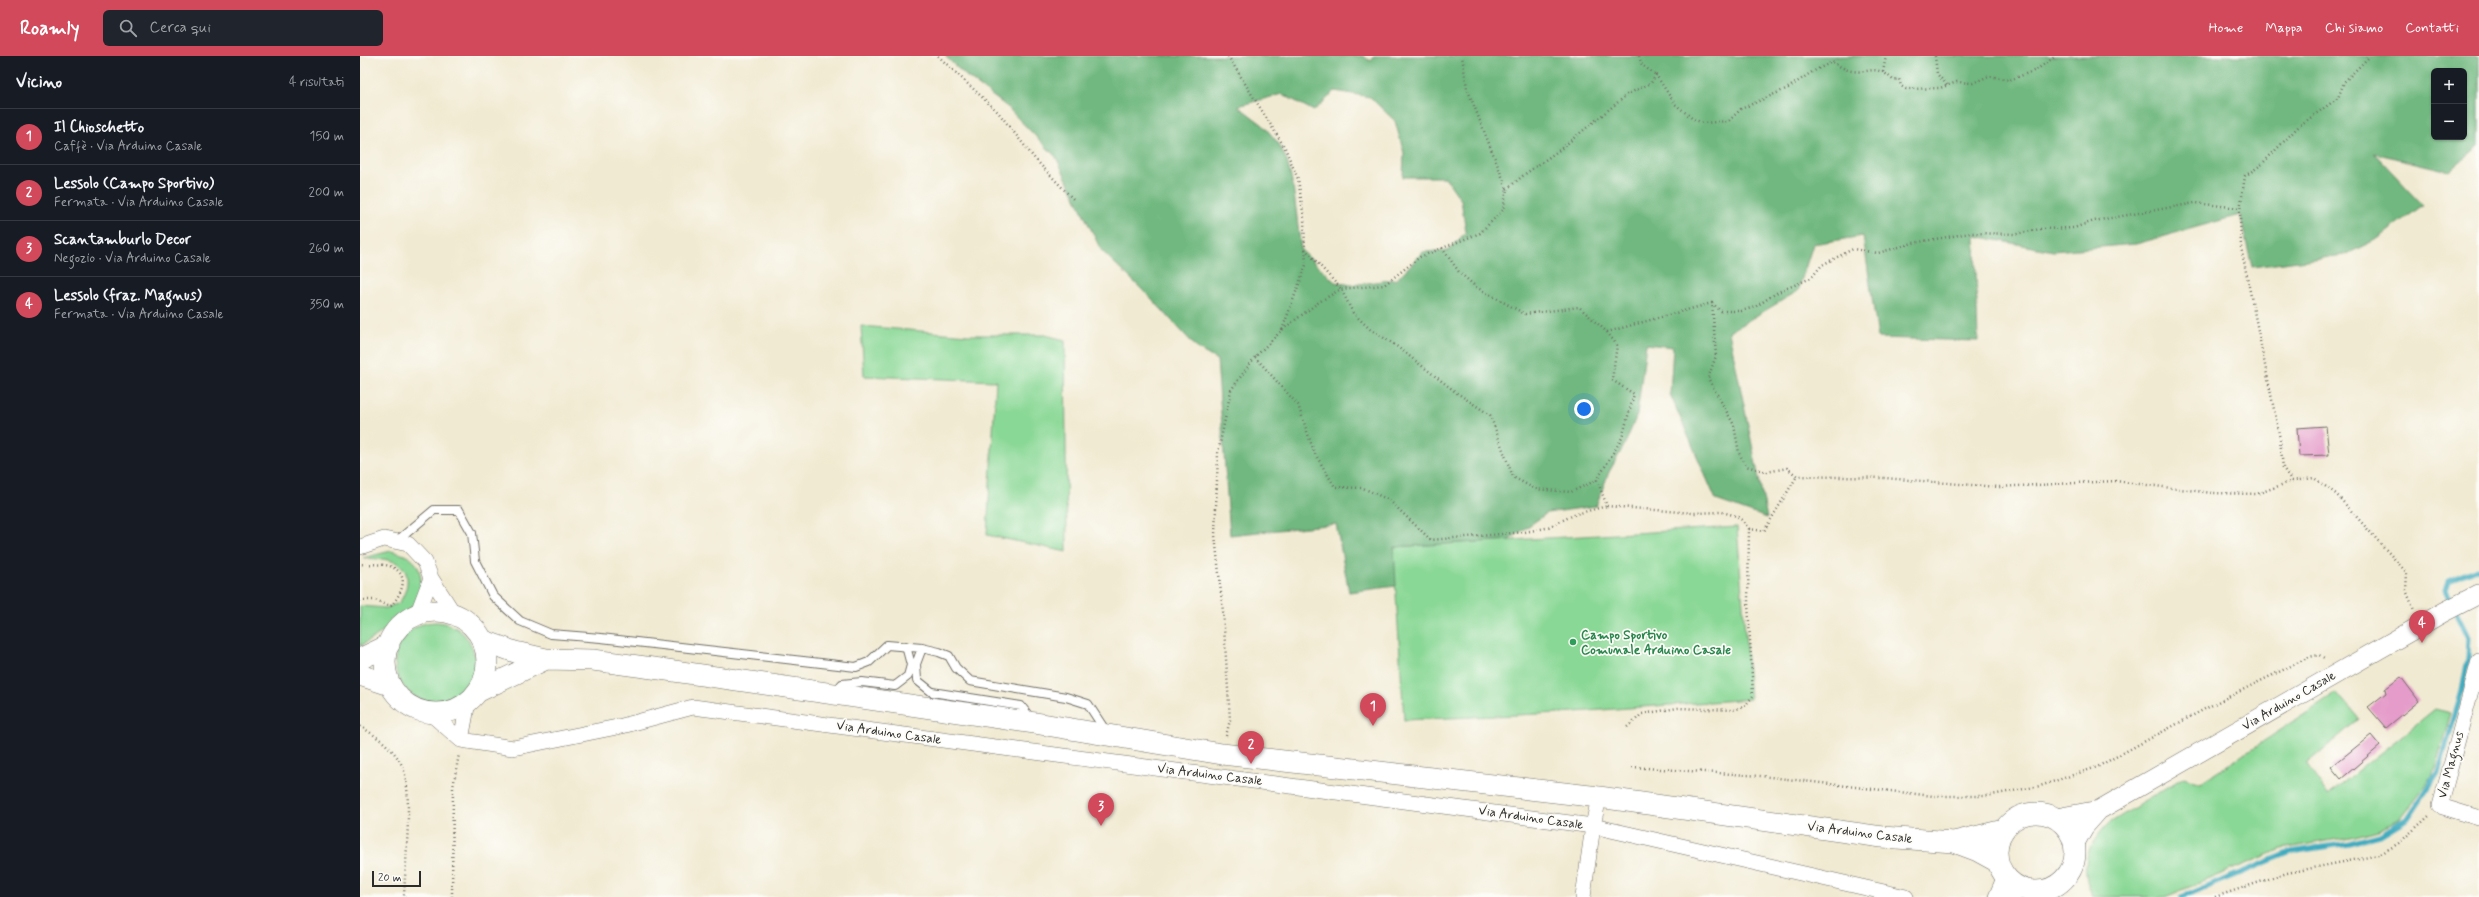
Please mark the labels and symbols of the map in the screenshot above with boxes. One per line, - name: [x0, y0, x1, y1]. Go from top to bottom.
- your location: [1574, 399, 1594, 419]
- pin: 4: [2409, 610, 2435, 643]
- place label: Campo Sportivo Comunale Arduino Casale: [1581, 627, 1731, 659]
- marker: Campo Sportivo Comunale Arduino Casale: [1568, 637, 1578, 647]
- street label: Via Arduino Casale: [2239, 667, 2339, 735]
- pin: 1: [1360, 693, 1386, 726]
- street label: Via Arduino Casale: [835, 717, 943, 749]
- street label: Via Magnus: [2434, 729, 2470, 801]
- pin: 2: [1238, 731, 1264, 764]
- street label: Via Arduino Casale: [1156, 760, 1264, 790]
- pin: 3: [1088, 793, 1114, 826]
- street label: Via Arduino Casale: [1477, 802, 1585, 834]
- street label: Via Arduino Casale: [1806, 818, 1914, 848]
- scale bar: [372, 869, 421, 888]

